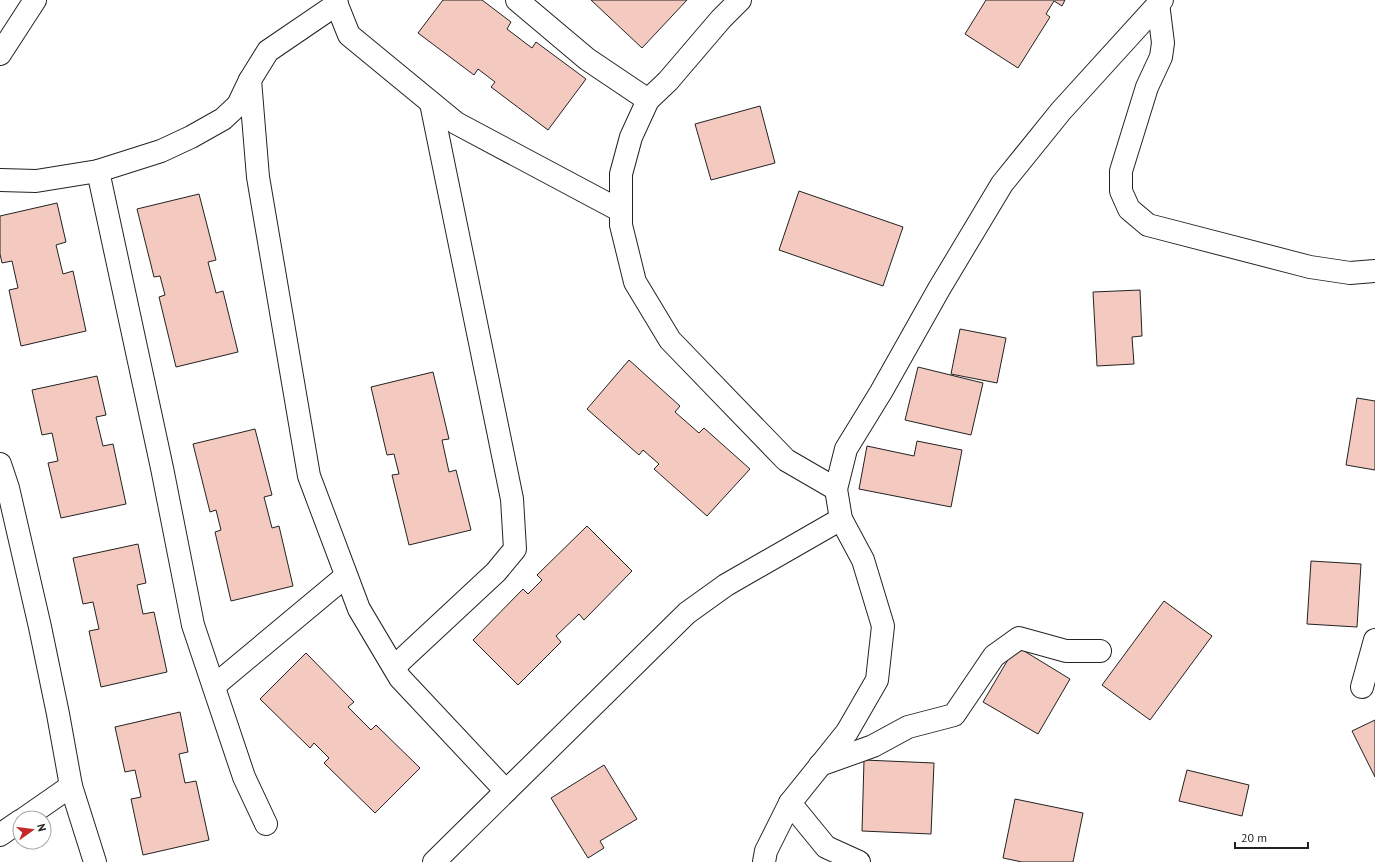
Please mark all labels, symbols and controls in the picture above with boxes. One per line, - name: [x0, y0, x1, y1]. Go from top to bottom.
- north arrow: [12, 810, 52, 850]
- text: N: [34, 822, 49, 833]
- scale bar: [1235, 824, 1308, 850]
- text: 20 m: [1241, 830, 1267, 845]

